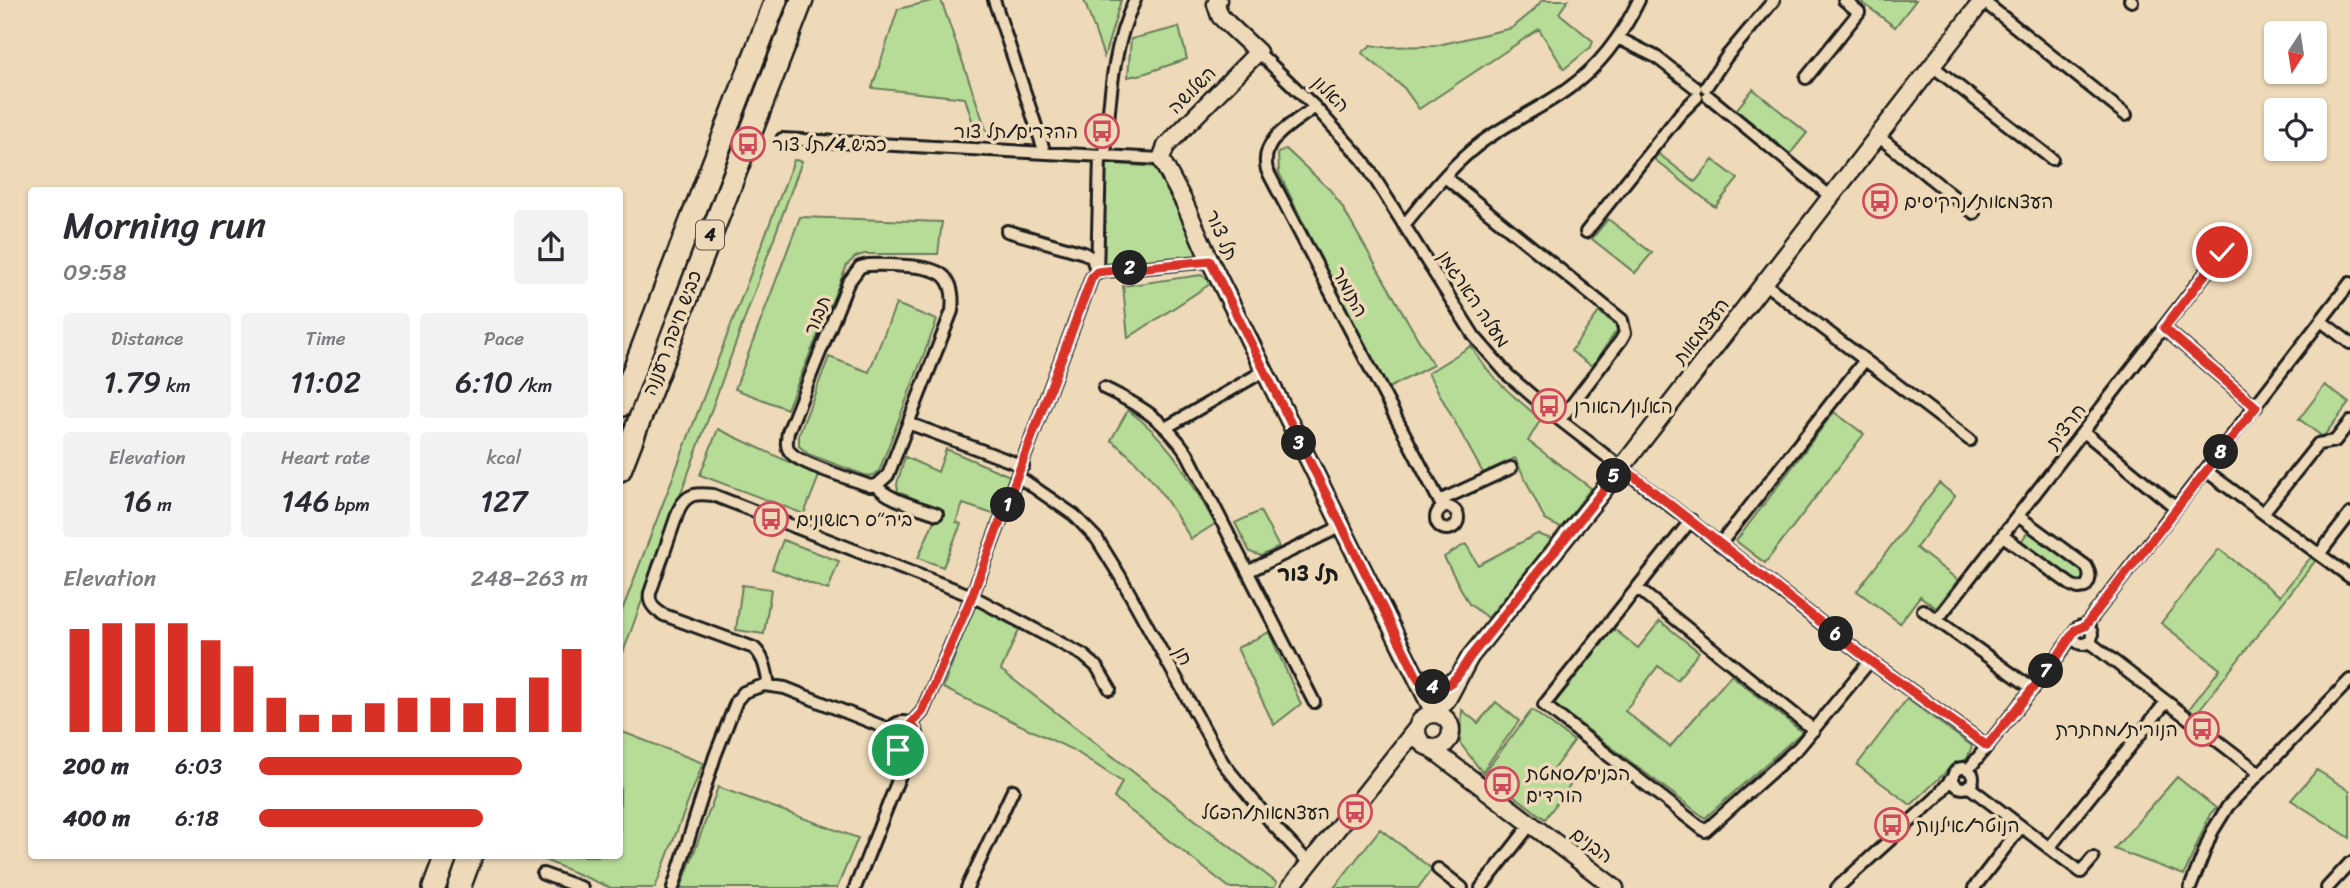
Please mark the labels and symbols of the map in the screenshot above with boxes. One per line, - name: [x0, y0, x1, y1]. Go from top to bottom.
- north arrow: [2264, 21, 2328, 84]
- street label: השלושה: [1160, 58, 1224, 122]
- street label: האלון: [1304, 67, 1358, 121]
- bus stop icon: ההדרים/תל צור: [1083, 112, 1121, 150]
- place label: ההדרים/תל צור: [954, 115, 1078, 148]
- bus stop icon: כביש 4/תל צור: [729, 125, 767, 163]
- place label: כביש 4/תל צור: [772, 128, 887, 161]
- bus stop icon: העצמאות/נרקיסים: [1861, 182, 1899, 220]
- place label: העצמאות/נרקיסים: [1904, 185, 2053, 218]
- street label: תל צור: [1196, 204, 1248, 266]
- road number: 4: [696, 220, 724, 249]
- pin: [2192, 222, 2252, 282]
- street label: מעלה הארגמן: [1429, 243, 1519, 355]
- pin: 2: [1112, 250, 1148, 286]
- street label: התומר: [1323, 261, 1377, 323]
- street label: כביש חיפה רעננה: [633, 265, 711, 401]
- street label: תבור: [794, 290, 840, 340]
- street label: העצמאות: [1664, 290, 1738, 372]
- bus stop icon: האלון/האורן: [1530, 387, 1568, 425]
- place label: האלון/האורן: [1574, 390, 1673, 423]
- street label: חרצית: [2037, 396, 2095, 457]
- pin: 3: [1282, 426, 1316, 460]
- pin: 8: [2204, 434, 2238, 470]
- pin: 5: [1596, 458, 1632, 494]
- pin: 1: [990, 488, 1026, 522]
- bus stop icon: ביה״ס ראשונים: [752, 500, 790, 538]
- place label: ביה״ס ראשונים: [796, 503, 912, 536]
- district label: תל צור: [1277, 555, 1339, 593]
- pin: 6: [1818, 616, 1854, 652]
- street label: חן: [1164, 640, 1202, 672]
- pin: 7: [2028, 654, 2064, 688]
- pin: 4: [1416, 670, 1450, 704]
- bus stop icon: הנורית/מחתרת: [2183, 710, 2221, 748]
- place label: הנורית/מחתרת: [2055, 713, 2178, 746]
- pin: [868, 720, 928, 780]
- place label: הבנים/סמטת הורדים: [1525, 757, 1630, 812]
- bus stop icon: הבנים/סמטת הורדים: [1483, 765, 1521, 803]
- bus stop icon: העצמאות/הפטל: [1336, 793, 1374, 831]
- place label: העצמאות/הפטל: [1201, 796, 1330, 829]
- bus stop icon: הנוטר/אילנות: [1873, 806, 1911, 844]
- place label: הנוטר/אילנות: [1916, 809, 2020, 842]
- street label: הבנים: [1563, 818, 1621, 872]

